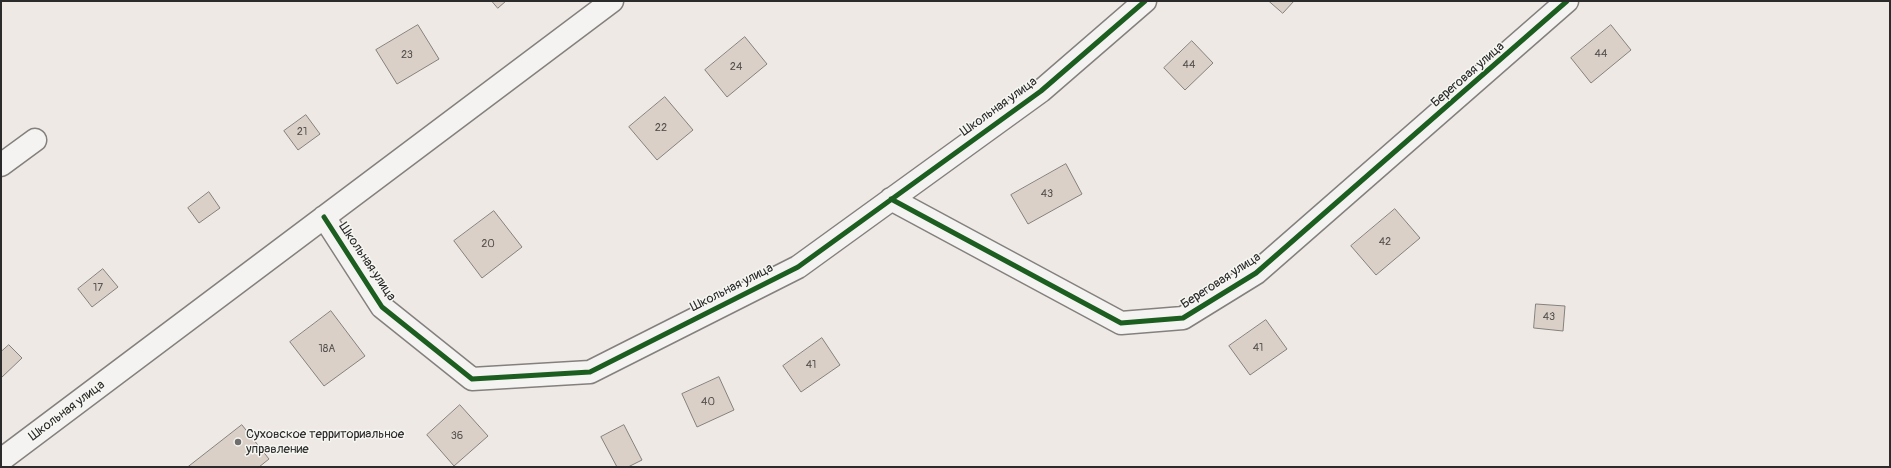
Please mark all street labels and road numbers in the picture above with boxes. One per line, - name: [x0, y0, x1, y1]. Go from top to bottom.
- street label: Береговая улица: [1428, 39, 1508, 111]
- street label: Школьная улица: [958, 74, 1040, 140]
- street label: Школьная улица: [335, 220, 399, 304]
- street label: Береговая улица: [1178, 249, 1264, 313]
- street label: Школьная улица: [688, 260, 776, 316]
- street label: Школьная улица: [26, 377, 108, 445]

